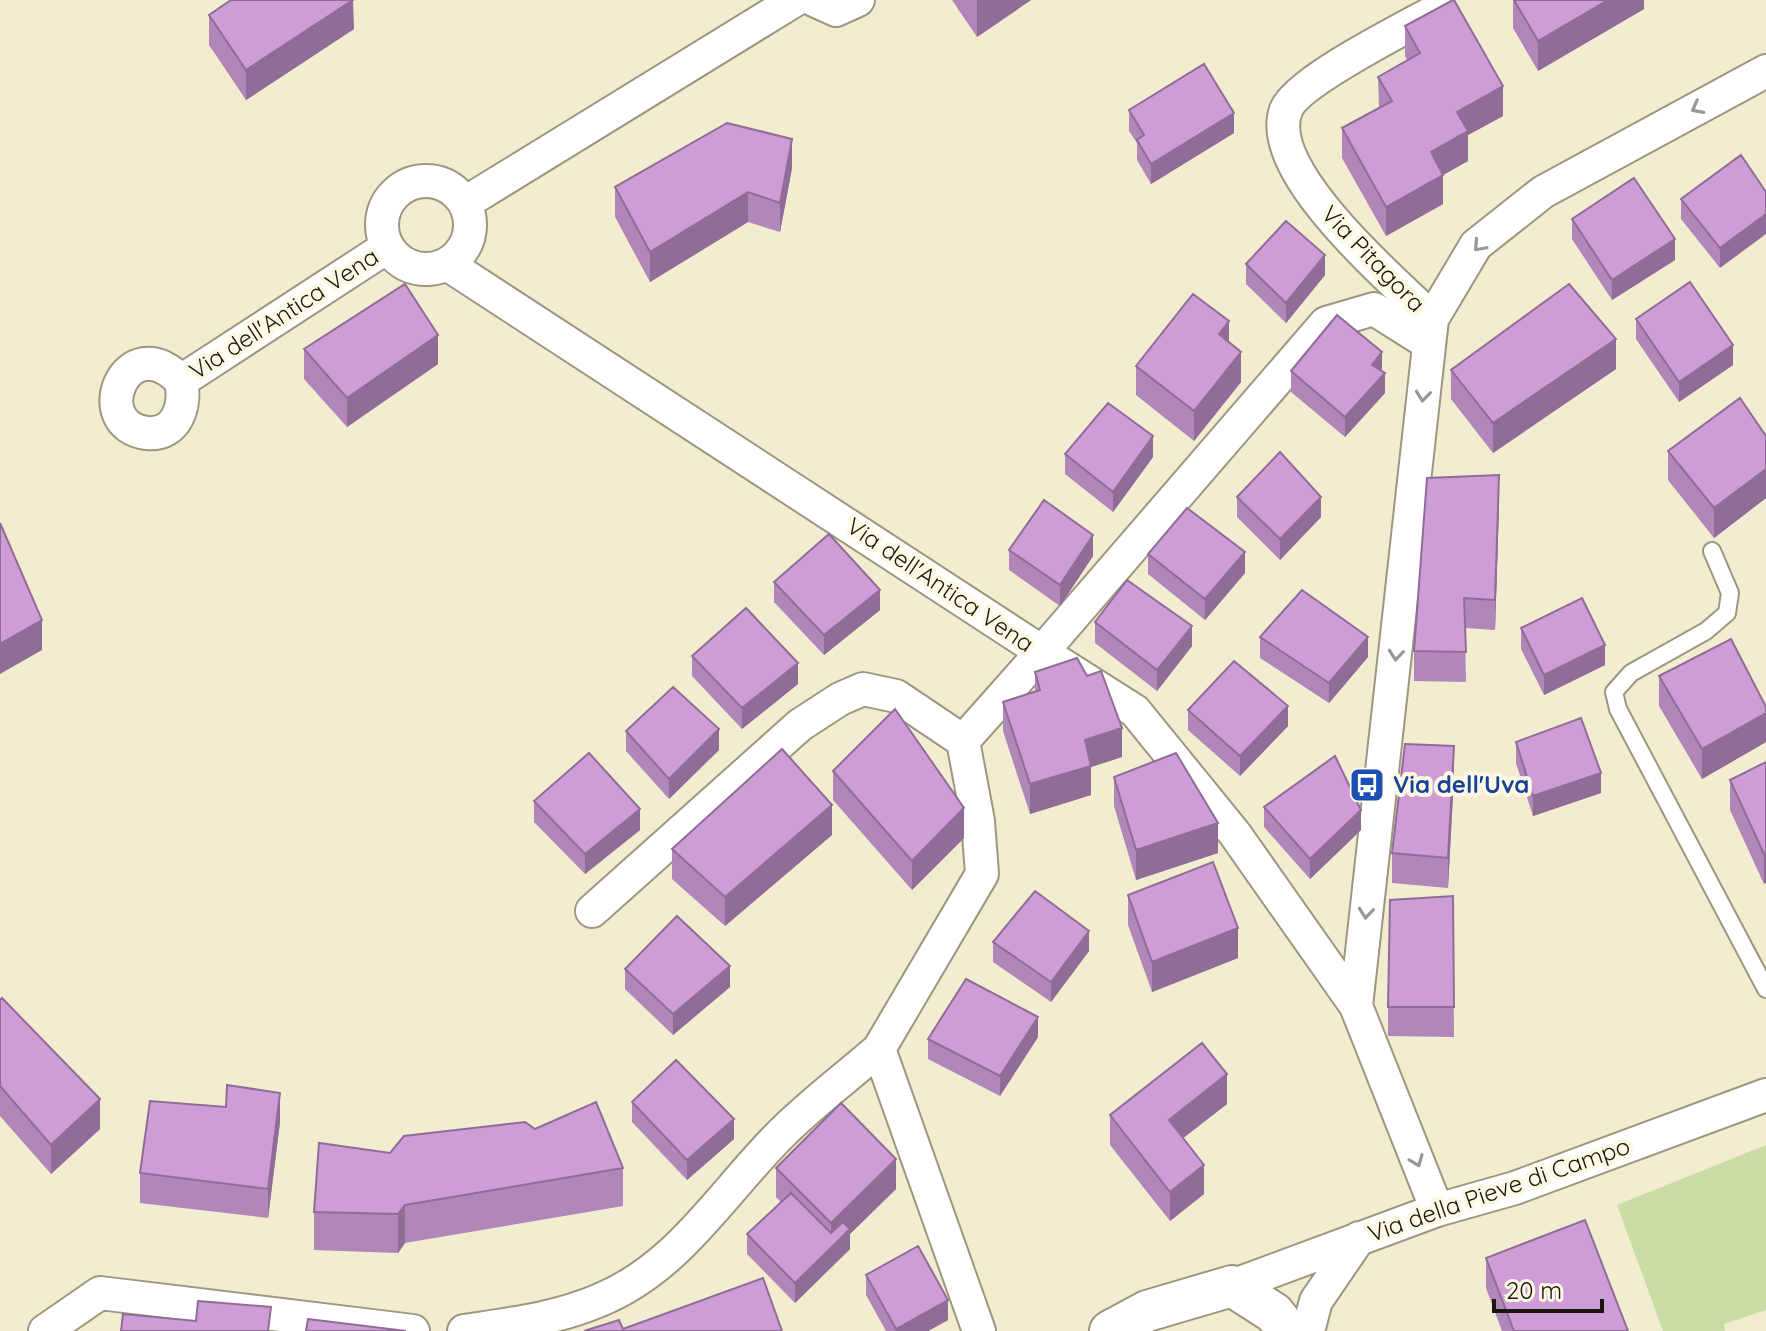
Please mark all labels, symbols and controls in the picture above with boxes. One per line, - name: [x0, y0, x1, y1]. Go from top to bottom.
- one-way arrow: [1691, 99, 1706, 114]
- street label: Via Pitagora: [1315, 199, 1432, 318]
- one-way arrow: [1474, 237, 1488, 251]
- street label: Via dell'Antica Vena: [183, 241, 384, 386]
- one-way arrow: [1414, 390, 1431, 403]
- street label: Via dell'Antica Vena: [841, 510, 1040, 658]
- one-way arrow: [1387, 649, 1404, 662]
- bus stop icon: Via dell'Uva: [1348, 766, 1386, 804]
- place label: Via dell'Uva: [1393, 769, 1529, 799]
- one-way arrow: [1358, 907, 1375, 920]
- street label: Via della Pieve di Campo: [1364, 1130, 1634, 1248]
- one-way arrow: [1407, 1153, 1424, 1167]
- scale bar: [1494, 1263, 1602, 1313]
- text: 20 m: [1506, 1275, 1562, 1305]

